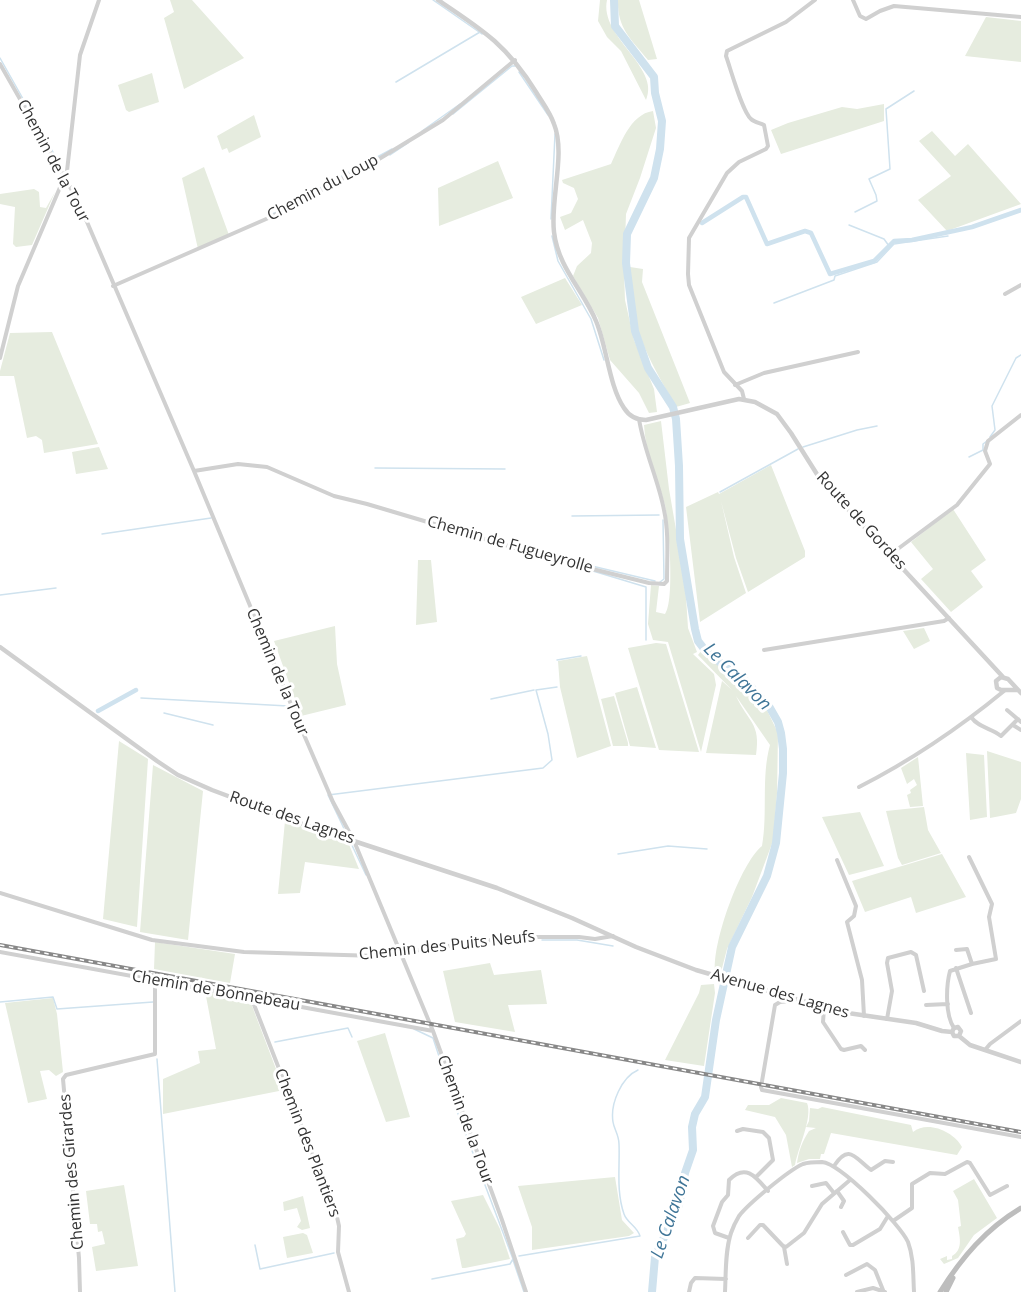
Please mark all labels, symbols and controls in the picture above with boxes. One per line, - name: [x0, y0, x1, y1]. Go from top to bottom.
- street label: Chemin de la Tour: [12, 96, 94, 226]
- street label: Chemin du Loup: [264, 151, 382, 225]
- street label: Route de Gordes: [812, 468, 910, 574]
- street label: Chemin de Fugueyrolle: [425, 512, 595, 578]
- street label: Chemin de la Tour: [241, 605, 313, 739]
- water label: Le Calavon: [699, 639, 775, 715]
- street label: Route des Lagnes: [227, 788, 357, 848]
- street label: Chemin des Puits Neufs: [358, 927, 536, 965]
- street label: Avenue des Lagnes: [709, 965, 851, 1023]
- street label: Chemin de Bonnebeau: [130, 967, 302, 1015]
- street label: Chemin de la Tour: [433, 1053, 497, 1187]
- street label: Chemin des Plantiers: [270, 1066, 344, 1220]
- street label: Chemin des Girardes: [56, 1093, 88, 1251]
- water label: Le Calavon: [647, 1173, 695, 1261]

